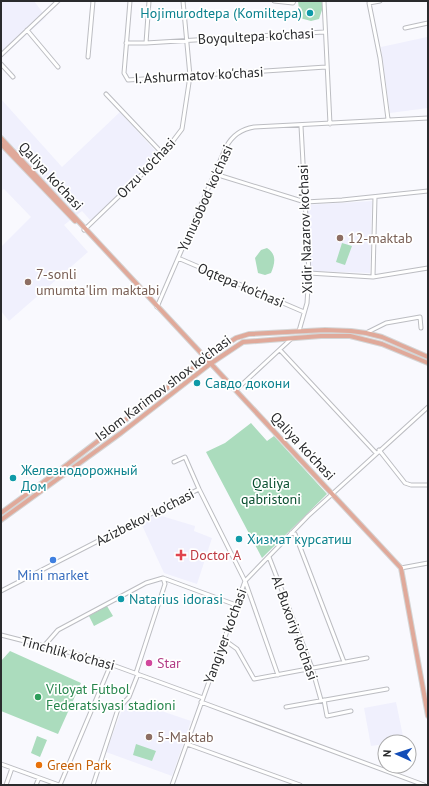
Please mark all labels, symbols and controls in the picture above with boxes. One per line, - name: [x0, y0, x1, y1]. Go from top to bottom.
- place label: Hojimurodtepa (Komiltepa): [140, 4, 302, 22]
- marker: Hojimurodtepa (Komiltepa): [305, 8, 315, 18]
- street label: Boyqultepa ko'chasi: [197, 24, 315, 48]
- street label: I. Ashurmatov ko'chasi: [134, 63, 264, 87]
- street label: Orzu ko'chasi: [113, 134, 179, 202]
- street label: Qaliya ko'chasi: [15, 138, 87, 214]
- street label: Yunusobod ko'chasi: [173, 142, 237, 254]
- street label: Xidir Nazarov ko'chasi: [294, 164, 316, 294]
- place label: 12-maktab: [348, 229, 413, 247]
- marker: 12-maktab: [335, 233, 345, 243]
- street label: Oqtepa ko'chasi: [195, 259, 287, 311]
- place label: 7-sonli umumta'lim maktabi: [36, 265, 159, 299]
- marker: 7-sonli umumta'lim maktabi: [23, 277, 33, 287]
- street label: Islom Karimov shox ko'chasi: [91, 331, 235, 445]
- place label: Савдо докони: [205, 374, 290, 392]
- marker: Савдо докони: [192, 378, 202, 388]
- street label: Qaliya ko'chasi: [267, 408, 339, 484]
- place label: Железнодорожный Дом: [20, 461, 138, 495]
- marker: Железнодорожный Дом: [8, 473, 18, 483]
- park label: Qaliya qabristoni: [241, 474, 301, 508]
- street label: Azizbekov ko'chasi: [93, 484, 197, 550]
- place label: Хизмат курсатиш: [247, 530, 352, 548]
- marker: Хизмат курсатиш: [234, 534, 244, 544]
- place label: Doctor A: [190, 546, 242, 564]
- marker: Doctor A: [175, 549, 187, 561]
- marker: Mini market: [48, 555, 58, 565]
- place label: Mini market: [17, 566, 89, 584]
- street label: Al Buxoriy ko'chasi: [268, 573, 322, 683]
- street label: Yangiyer ko'chasi: [199, 586, 251, 686]
- place label: Natarius idorasi: [129, 590, 223, 608]
- marker: Natarius idorasi: [116, 594, 126, 604]
- street label: Tinchlik ko'chasi: [19, 632, 117, 674]
- place label: Star: [157, 654, 181, 672]
- marker: Star: [144, 658, 154, 668]
- place label: Viloyat Futbol Federatsiyasi stadioni: [45, 680, 176, 714]
- marker: Viloyat Futbol Federatsiyasi stadioni: [33, 692, 43, 702]
- place label: 5-Maktab: [157, 728, 214, 746]
- marker: 5-Maktab: [144, 732, 154, 742]
- north arrow: [377, 734, 417, 774]
- text: N: [380, 749, 394, 757]
- place label: Green Park: [47, 756, 112, 774]
- marker: Green Park: [34, 760, 44, 770]

